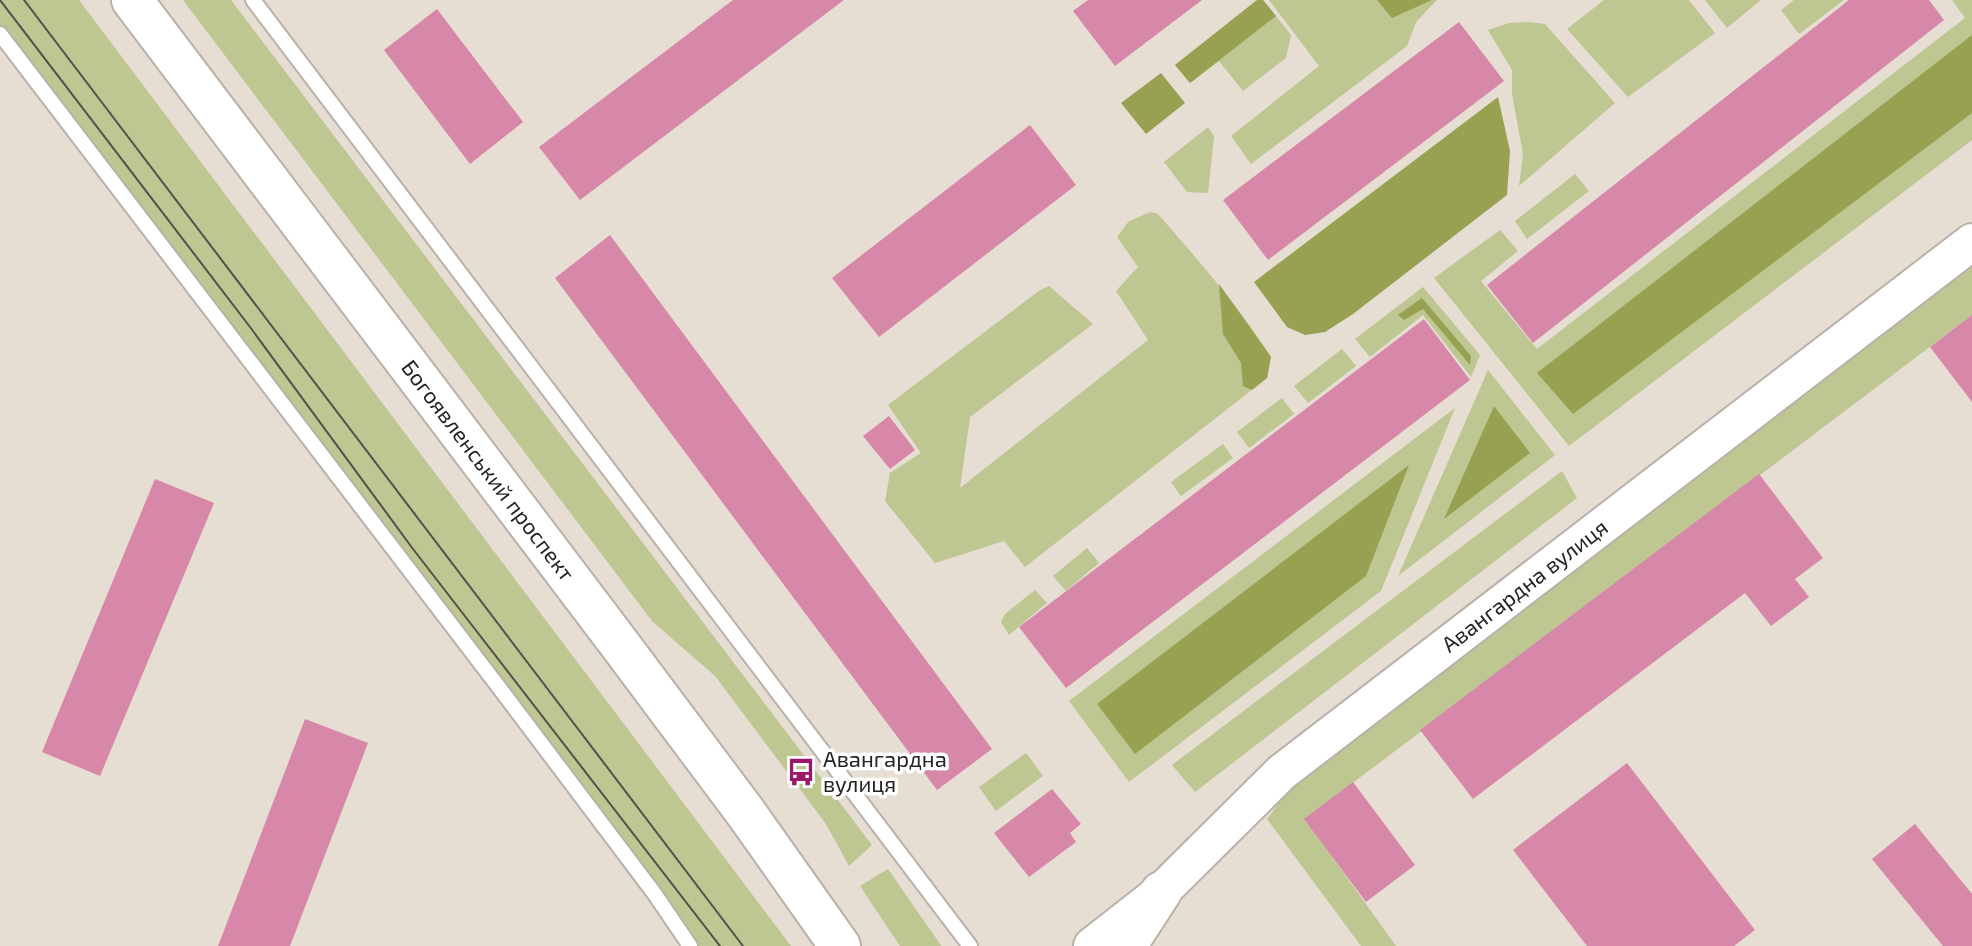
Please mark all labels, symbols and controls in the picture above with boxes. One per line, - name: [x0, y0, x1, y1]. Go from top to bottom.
- street label: Богоявленський проспект: [397, 354, 581, 586]
- street label: Авангардна вулиця: [1436, 513, 1612, 657]
- place label: Авангардна вулиця: [823, 745, 947, 797]
- bus stop icon: Авангардна вулиця: [786, 757, 816, 787]

